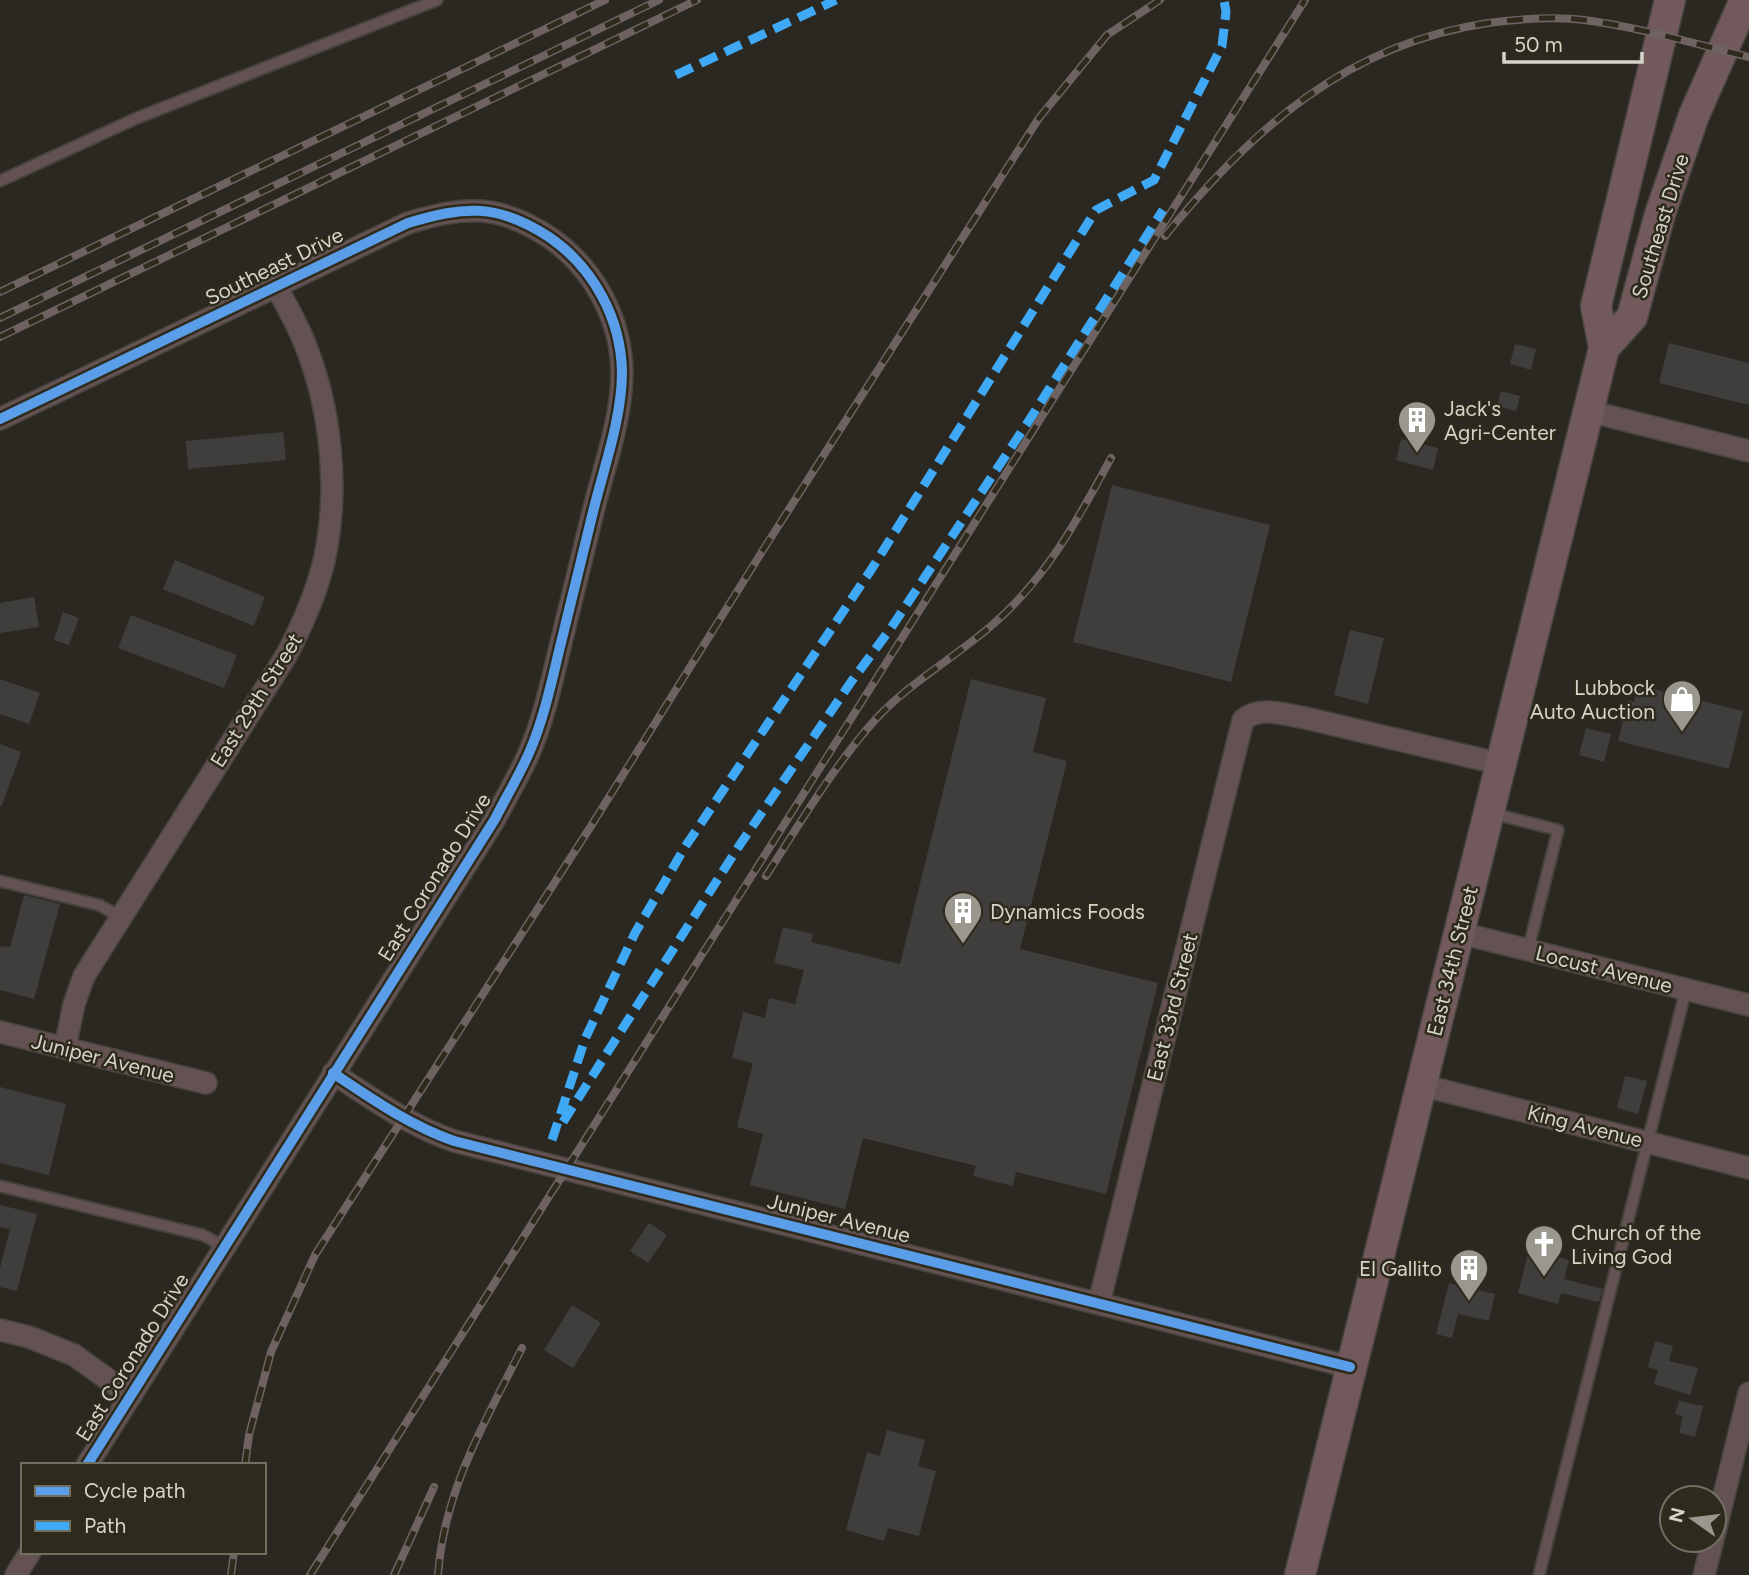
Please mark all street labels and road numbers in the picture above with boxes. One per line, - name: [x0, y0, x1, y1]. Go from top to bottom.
- street label: Southeast Drive: [1626, 151, 1694, 301]
- street label: Southeast Drive: [201, 222, 347, 310]
- street label: East 29th Street: [205, 628, 307, 772]
- street label: East Coronado Drive: [372, 788, 496, 966]
- street label: East 34th Street: [1421, 883, 1483, 1039]
- street label: East 33rd Street: [1141, 930, 1203, 1084]
- street label: Locust Avenue: [1533, 940, 1675, 998]
- street label: Juniper Avenue: [29, 1028, 177, 1088]
- street label: King Avenue: [1525, 1100, 1645, 1152]
- street label: Juniper Avenue: [765, 1188, 913, 1248]
- street label: East Coronado Drive: [70, 1268, 194, 1446]

